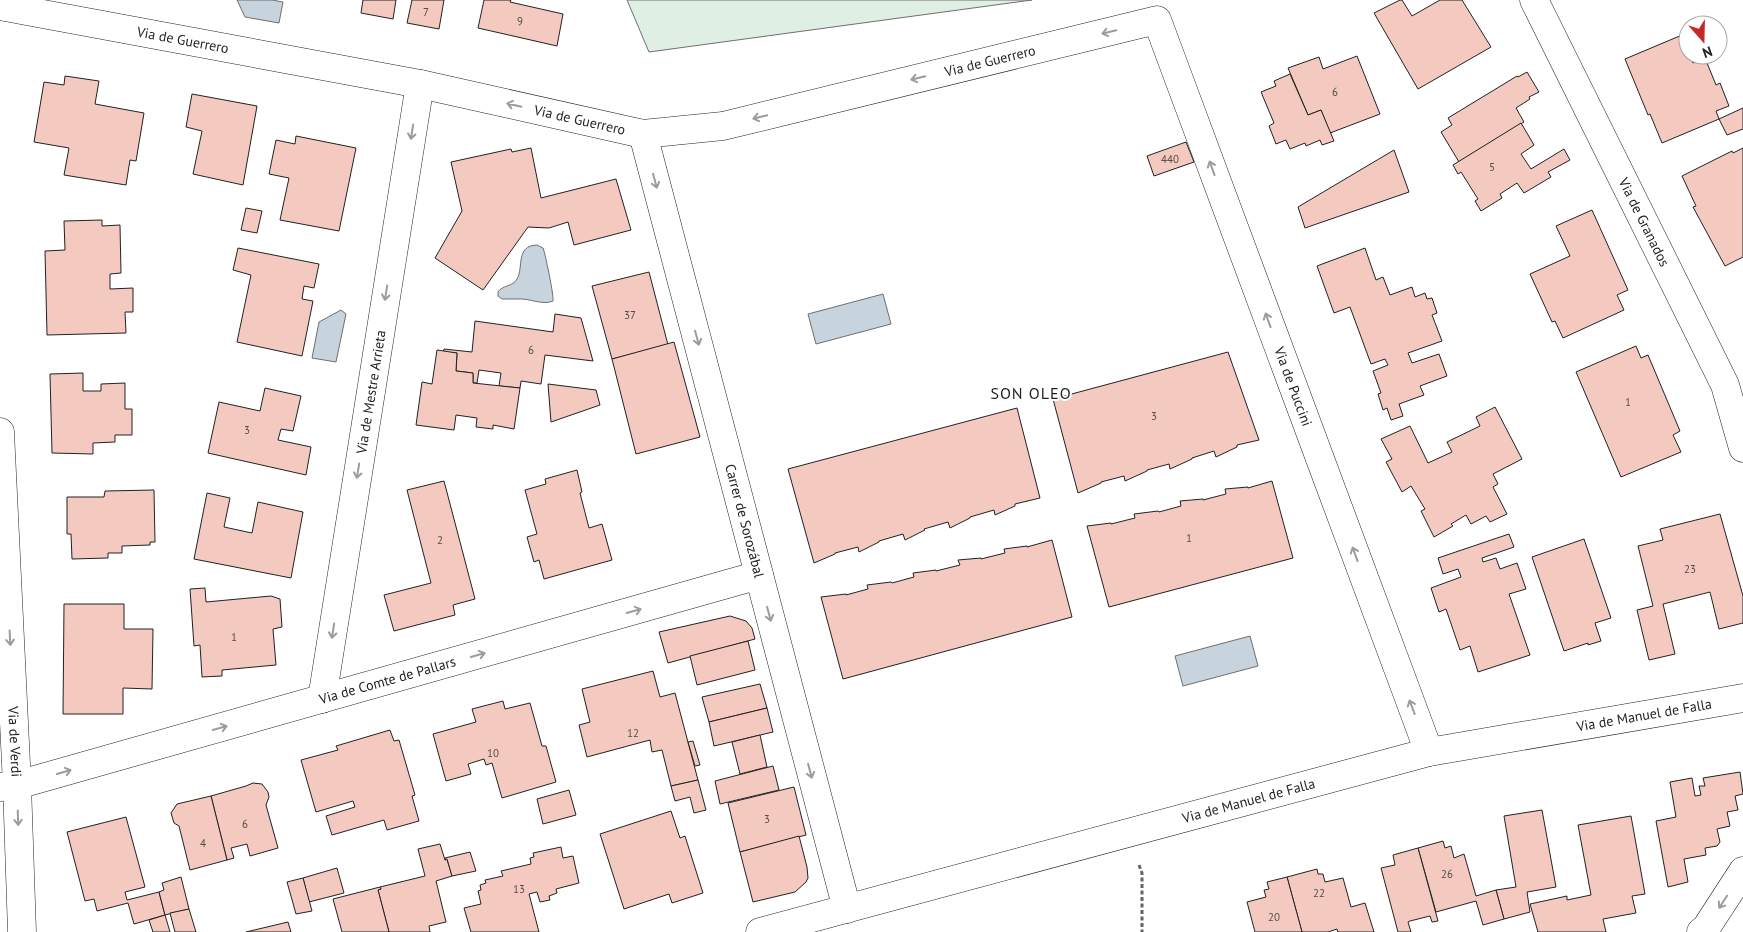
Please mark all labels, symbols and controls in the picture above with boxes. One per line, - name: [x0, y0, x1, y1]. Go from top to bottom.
- house number: 7: [423, 5, 429, 19]
- house number: 9: [517, 14, 523, 28]
- north arrow: [1678, 15, 1728, 65]
- street label: Via de Guerrero: [135, 22, 230, 57]
- one-way arrow: [1102, 28, 1118, 37]
- street label: Via de Guerrero: [942, 41, 1037, 81]
- text: N: [1700, 42, 1715, 62]
- one-way arrow: [910, 74, 926, 84]
- house number: 6: [1332, 85, 1338, 99]
- one-way arrow: [507, 100, 523, 109]
- street label: Via de Guerrero: [532, 101, 627, 139]
- one-way arrow: [752, 113, 768, 122]
- one-way arrow: [407, 124, 417, 140]
- house number: 440: [1161, 152, 1179, 166]
- one-way arrow: [1206, 160, 1215, 175]
- house number: 5: [1489, 160, 1495, 174]
- one-way arrow: [651, 172, 660, 188]
- street label: Via de Granados: [1614, 174, 1674, 270]
- one-way arrow: [381, 284, 391, 300]
- house number: 37: [624, 308, 636, 322]
- one-way arrow: [1263, 313, 1272, 328]
- street label: Via de Mestre Arrieta: [352, 329, 390, 456]
- one-way arrow: [692, 330, 702, 346]
- house number: 6: [528, 343, 534, 357]
- street label: Via de Puccini: [1270, 344, 1316, 429]
- district label: SON OLEO: [990, 383, 1072, 403]
- house number: 1: [1625, 395, 1631, 409]
- house number: 3: [1151, 409, 1157, 423]
- house number: 3: [244, 423, 250, 437]
- one-way arrow: [353, 462, 363, 478]
- street label: Carrer de Sorozábal: [721, 462, 768, 580]
- house number: 1: [1186, 531, 1192, 545]
- house number: 2: [437, 533, 443, 547]
- one-way arrow: [1350, 547, 1359, 563]
- house number: 23: [1684, 562, 1696, 576]
- one-way arrow: [626, 605, 642, 615]
- one-way arrow: [765, 605, 774, 621]
- one-way arrow: [327, 623, 337, 639]
- one-way arrow: [5, 630, 14, 646]
- house number: 1: [231, 630, 237, 644]
- one-way arrow: [469, 650, 485, 659]
- street label: Via de Comte de Pallars: [316, 652, 458, 708]
- street label: Via de Manuel de Falla: [1574, 695, 1713, 736]
- one-way arrow: [1407, 699, 1416, 715]
- street label: Via de Verdi: [4, 705, 26, 777]
- one-way arrow: [212, 722, 228, 732]
- house number: 12: [627, 726, 639, 740]
- house number: 10: [487, 746, 499, 760]
- one-way arrow: [806, 762, 816, 778]
- one-way arrow: [55, 766, 71, 776]
- street label: Via de Manuel de Falla: [1179, 774, 1317, 827]
- one-way arrow: [13, 810, 23, 826]
- house number: 3: [764, 812, 770, 826]
- house number: 6: [242, 817, 248, 831]
- house number: 4: [200, 836, 206, 850]
- house number: 26: [1441, 867, 1453, 881]
- house number: 13: [513, 882, 525, 896]
- house number: 22: [1313, 886, 1325, 900]
- one-way arrow: [1717, 895, 1727, 909]
- house number: 20: [1268, 910, 1280, 924]

